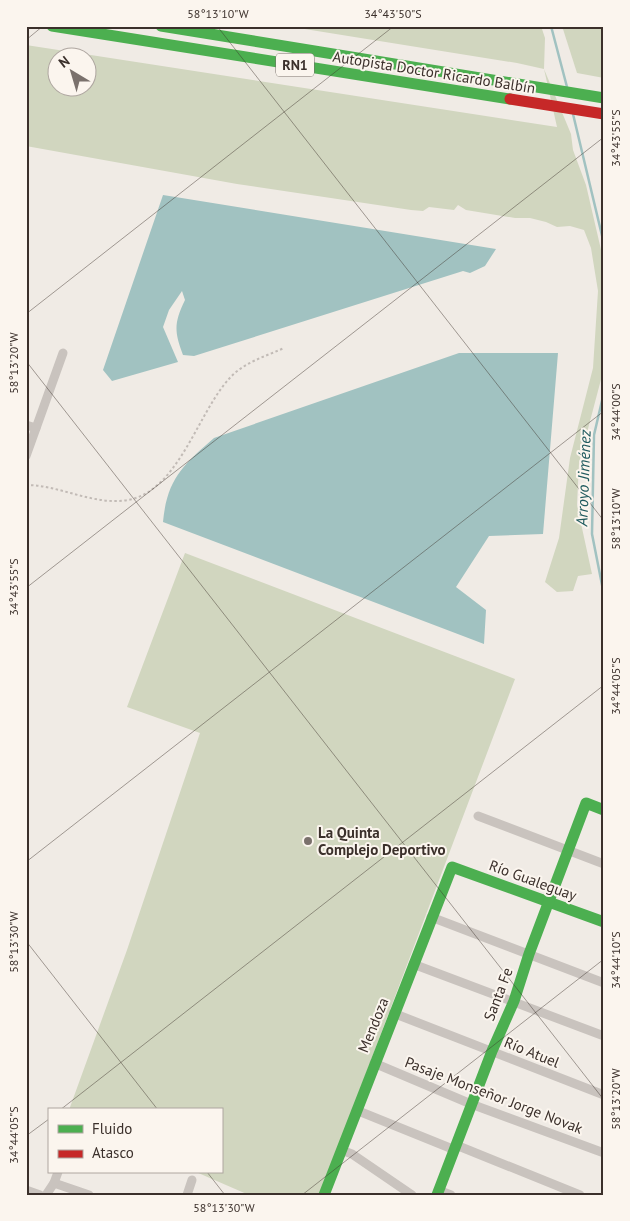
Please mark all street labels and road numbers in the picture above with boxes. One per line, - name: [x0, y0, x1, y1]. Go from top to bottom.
- street label: Autopista Doctor Ricardo Balbín: [331, 47, 537, 97]
- road number: RN1: [276, 54, 314, 76]
- street label: Río Gualeguay: [487, 855, 579, 905]
- street label: Santa Fe: [479, 965, 517, 1023]
- street label: Mendoza: [353, 995, 393, 1055]
- street label: Río Atuel: [502, 1032, 563, 1072]
- street label: Pasaje Monseñor Jorge Novak: [402, 1052, 586, 1138]

